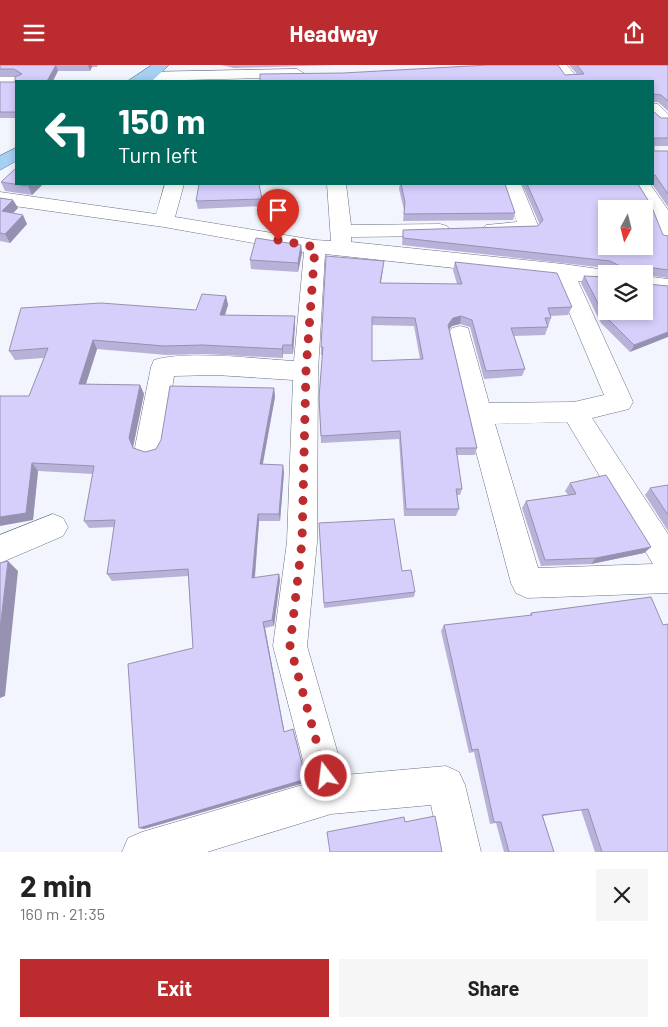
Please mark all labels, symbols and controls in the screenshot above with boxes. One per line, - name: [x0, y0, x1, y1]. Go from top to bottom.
- icon: menu: [20, 19, 48, 47]
- icon: share: [620, 19, 648, 47]
- text: Headway: [290, 20, 378, 46]
- text: 150 m: [118, 99, 205, 141]
- icon: left: [35, 100, 100, 165]
- text: Turn left: [118, 141, 198, 167]
- pin: [257, 189, 299, 240]
- icon: arrive: [264, 196, 292, 224]
- north arrow: [598, 200, 652, 255]
- map controls: [598, 200, 653, 320]
- button: layers: [598, 265, 653, 320]
- position arrow: [299, 749, 351, 801]
- text: 2 min: [20, 867, 92, 903]
- button: close: [596, 869, 648, 921]
- text: 160 m · 21:35: [20, 904, 105, 923]
- button: Exit: [20, 959, 329, 1017]
- button: Share: [339, 959, 648, 1017]

